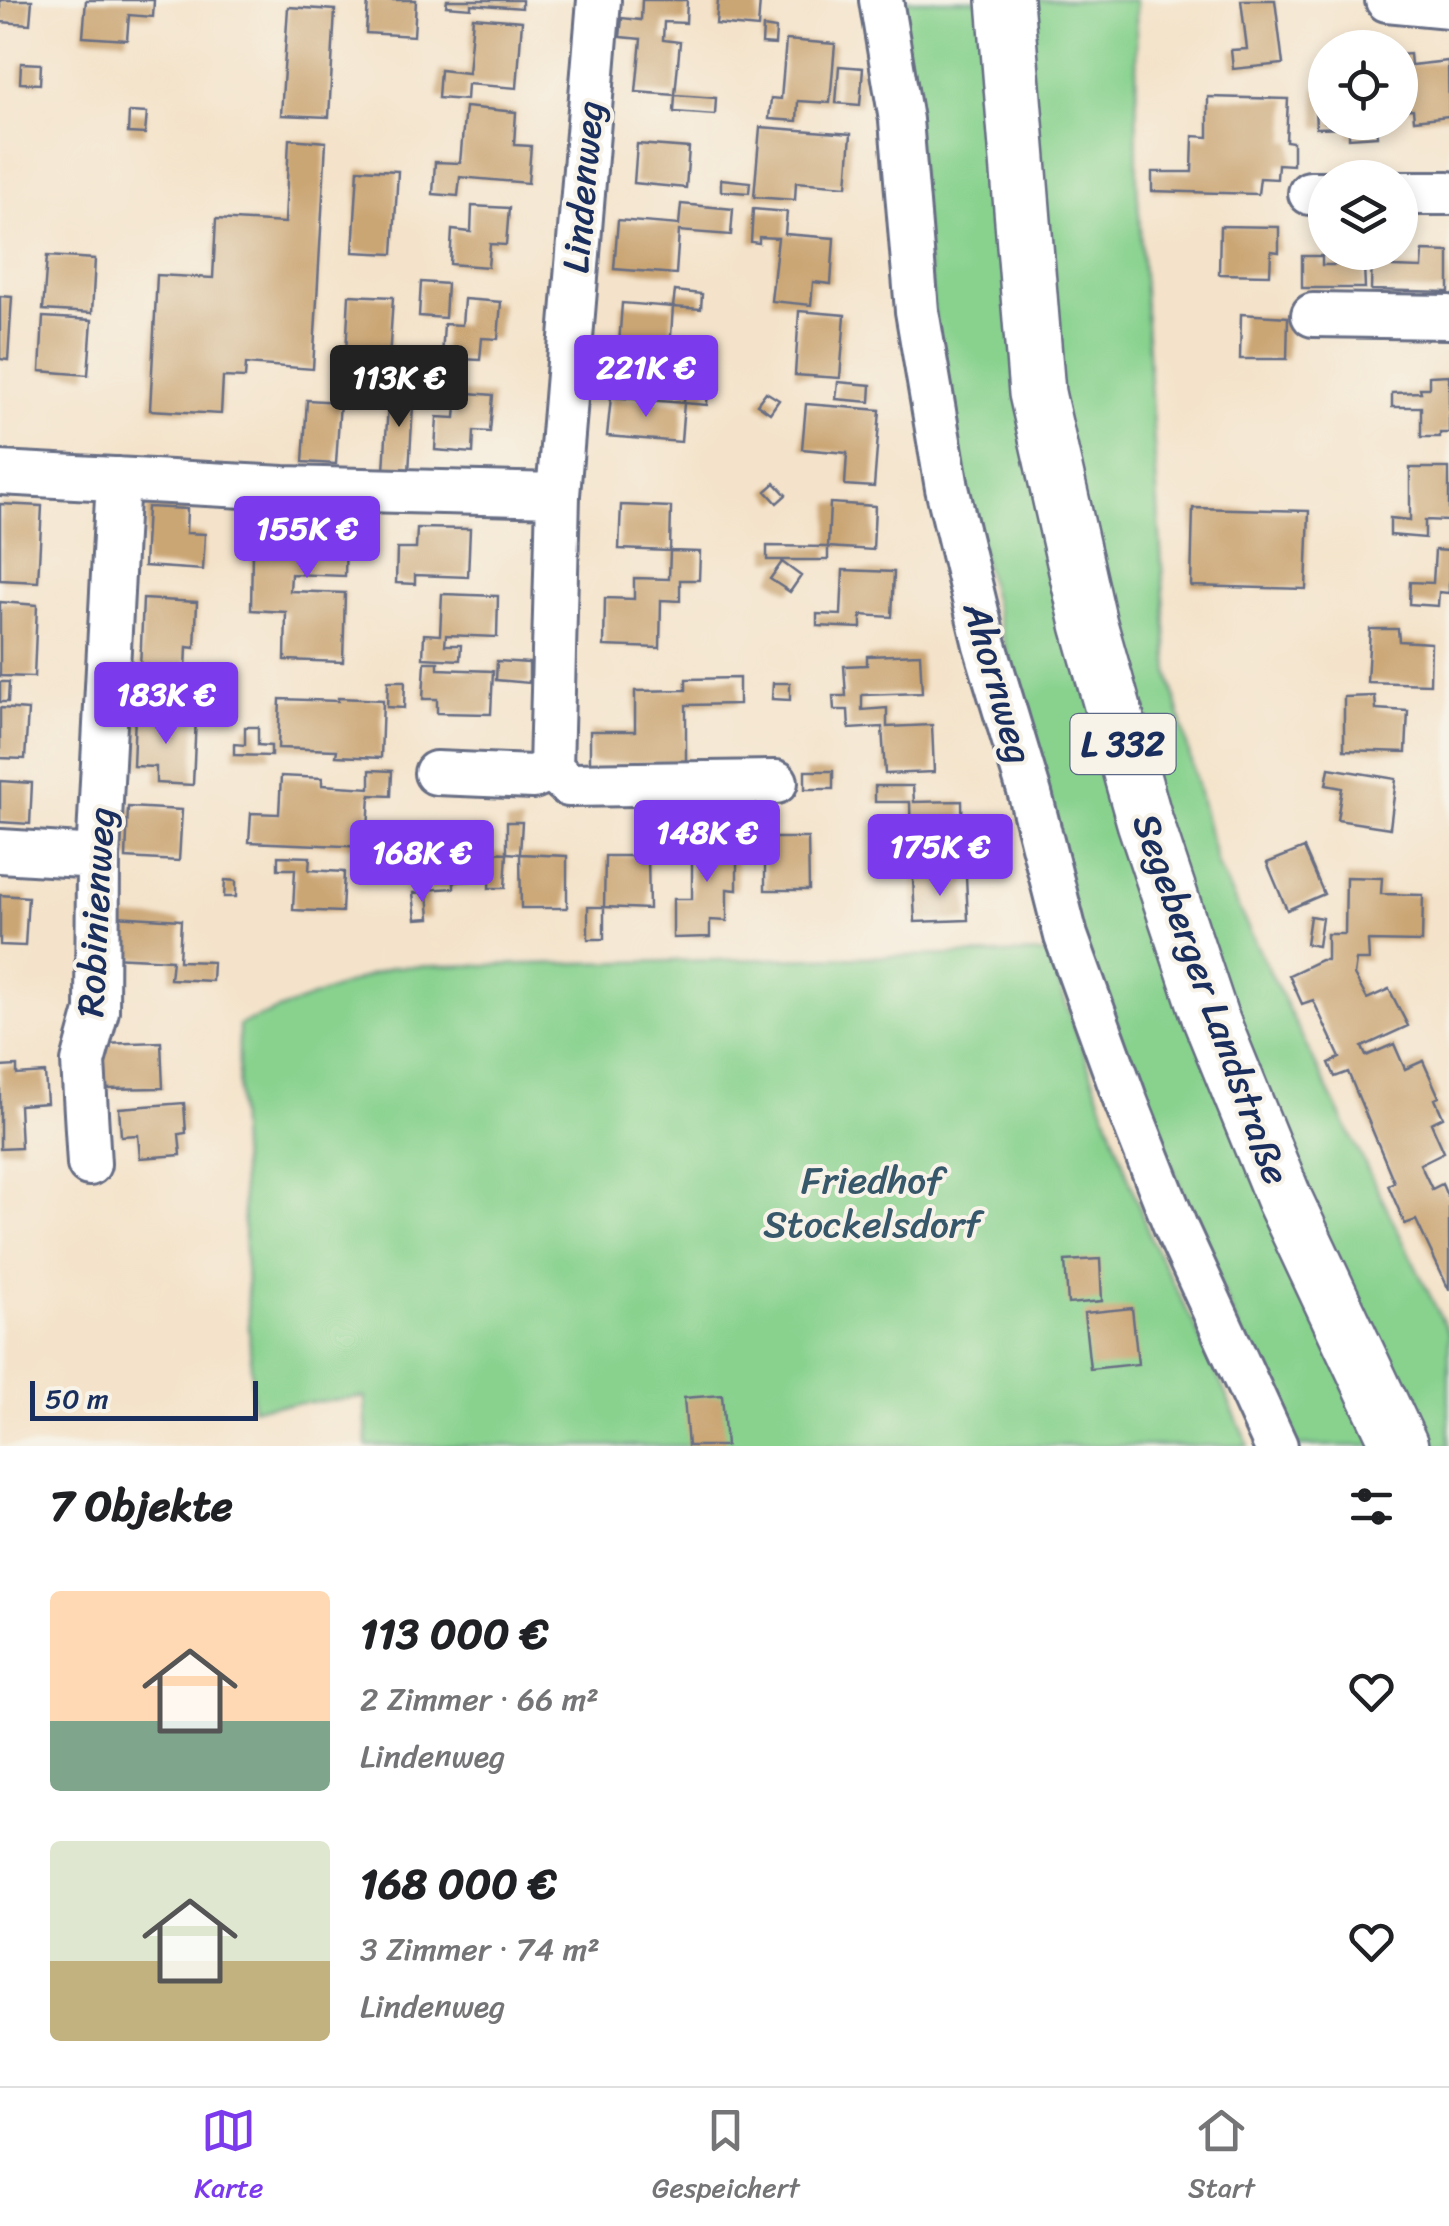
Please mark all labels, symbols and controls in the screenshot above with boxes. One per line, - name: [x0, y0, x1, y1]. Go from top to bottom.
- map controls: [1308, 30, 1418, 270]
- button: locate: [1308, 30, 1418, 140]
- street label: Lindenweg: [542, 98, 624, 276]
- button: layers: [1308, 160, 1418, 270]
- pin: 221K €: [565, 335, 727, 420]
- text: 221K €: [596, 339, 696, 396]
- pin: 113K €: [318, 345, 480, 430]
- text: 113K €: [352, 349, 446, 406]
- pin: 155K €: [226, 496, 388, 581]
- text: 155K €: [256, 500, 358, 557]
- street label: Ahornweg: [943, 593, 1053, 772]
- pin: 183K €: [85, 662, 247, 747]
- text: 183K €: [116, 666, 216, 723]
- road number: L 332: [1070, 714, 1176, 774]
- pin: 148K €: [626, 800, 788, 885]
- text: 148K €: [656, 804, 758, 861]
- street label: Segeberger Landstraße: [1113, 804, 1309, 1194]
- street label: Robinienweg: [57, 805, 135, 1019]
- pin: 175K €: [859, 814, 1021, 899]
- text: 175K €: [890, 818, 990, 875]
- pin: 168K €: [341, 820, 503, 905]
- text: 168K €: [372, 824, 472, 881]
- park label: Friedhof Stockelsdorf: [763, 1147, 985, 1258]
- text: 50 m: [45, 1374, 109, 1423]
- scale bar: [30, 1376, 258, 1420]
- text: 7 Objekte: [50, 1469, 233, 1543]
- icon: filters: [1344, 1479, 1399, 1534]
- text: 113 000 €: [360, 1597, 548, 1671]
- icon: home: [130, 1631, 250, 1751]
- icon: heart: [1344, 1664, 1399, 1719]
- text: 2 Zimmer · 66 m²: [360, 1671, 599, 1728]
- text: Lindenweg: [360, 1728, 505, 1785]
- text: 168 000 €: [360, 1847, 557, 1921]
- icon: home: [130, 1881, 250, 2001]
- icon: heart: [1344, 1914, 1399, 1969]
- text: 3 Zimmer · 74 m²: [360, 1921, 600, 1978]
- text: Lindenweg: [360, 1978, 505, 2035]
- tab: Karte: [194, 2103, 263, 2212]
- tab: Gespeichert: [652, 2103, 799, 2212]
- tab: Start: [1188, 2103, 1255, 2212]

